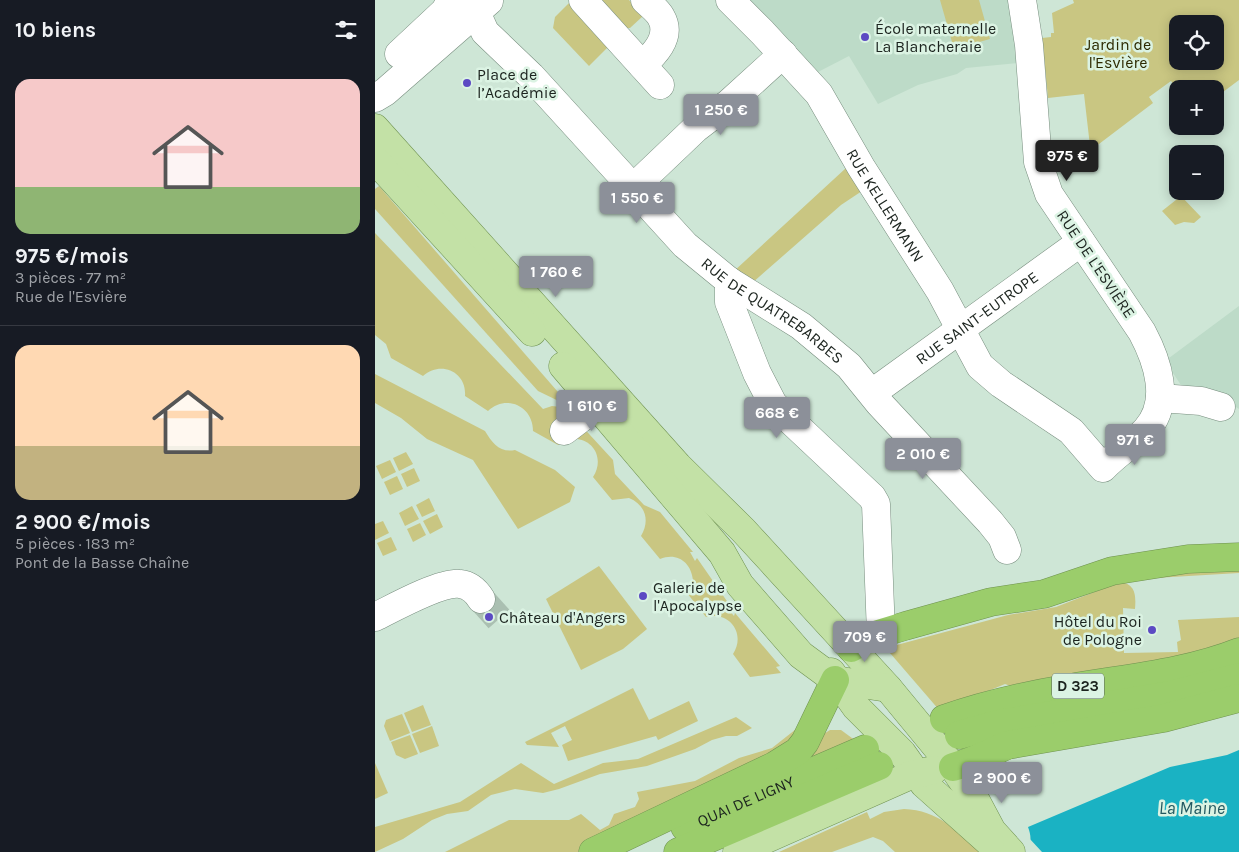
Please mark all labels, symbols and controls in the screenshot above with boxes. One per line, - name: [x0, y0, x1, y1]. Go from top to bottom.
- map controls: [1169, 15, 1224, 200]
- button: locate: [1169, 15, 1224, 70]
- icon: filters: [332, 16, 360, 44]
- text: 10 biens: [15, 18, 96, 42]
- place label: École maternelle La Blancheraie: [875, 19, 996, 56]
- marker: École maternelle La Blancheraie: [859, 31, 871, 43]
- park label: Jardin de l'Esvière: [1085, 35, 1151, 72]
- place label: Place de l’Académie: [477, 65, 557, 102]
- marker: Place de l’Académie: [461, 77, 473, 89]
- button: +: [1169, 80, 1224, 135]
- pin: 1 250 €: [675, 94, 767, 136]
- text: 1 250 €: [694, 100, 748, 119]
- icon: home: [143, 112, 233, 202]
- pin: 975 €: [1032, 140, 1102, 182]
- street label: RUE KELLERMANN: [843, 145, 928, 265]
- button: −: [1169, 145, 1224, 200]
- text: 975 €: [1046, 146, 1088, 165]
- pin: 1 550 €: [591, 182, 683, 224]
- text: 1 550 €: [611, 188, 663, 207]
- street label: RUE DE L'ESVIÈRE: [1053, 206, 1139, 322]
- text: 975 €/mois: [15, 244, 129, 268]
- street label: RUE DE QUATREBARBES: [698, 253, 848, 367]
- pin: 1 760 €: [510, 256, 602, 298]
- text: 1 760 €: [530, 262, 582, 281]
- street label: RUE SAINT-EUTROPE: [912, 267, 1041, 368]
- text: 3 pièces · 77 m²: [15, 268, 126, 287]
- text: Rue de l'Esvière: [15, 287, 127, 306]
- icon: home: [143, 377, 233, 467]
- pin: 1 610 €: [546, 390, 638, 432]
- text: 1 610 €: [567, 396, 617, 415]
- pin: 668 €: [742, 396, 812, 439]
- text: 668 €: [755, 403, 799, 422]
- pin: 971 €: [1100, 424, 1170, 466]
- text: 971 €: [1116, 430, 1154, 449]
- pin: 2 010 €: [877, 438, 969, 480]
- text: 2 010 €: [896, 444, 950, 463]
- text: 2 900 €/mois: [15, 510, 151, 534]
- text: 5 pièces · 183 m²: [15, 534, 135, 553]
- text: Pont de la Basse Chaîne: [15, 553, 189, 572]
- place label: Galerie de l'Apocalypse: [653, 578, 742, 615]
- marker: Galerie de l'Apocalypse: [637, 590, 649, 602]
- place label: Château d'Angers: [499, 608, 626, 627]
- marker: Château d'Angers: [483, 611, 495, 623]
- place label: Hôtel du Roi de Pologne: [1054, 612, 1142, 649]
- pin: 709 €: [830, 620, 900, 663]
- marker: Hôtel du Roi de Pologne: [1146, 624, 1158, 636]
- text: 709 €: [844, 627, 886, 646]
- road number: D 323: [1052, 674, 1104, 698]
- pin: 2 900 €: [956, 762, 1048, 804]
- text: 2 900 €: [973, 768, 1031, 787]
- street label: QUAI DE LIGNY: [694, 771, 797, 830]
- water label: La Maine: [1159, 797, 1225, 819]

